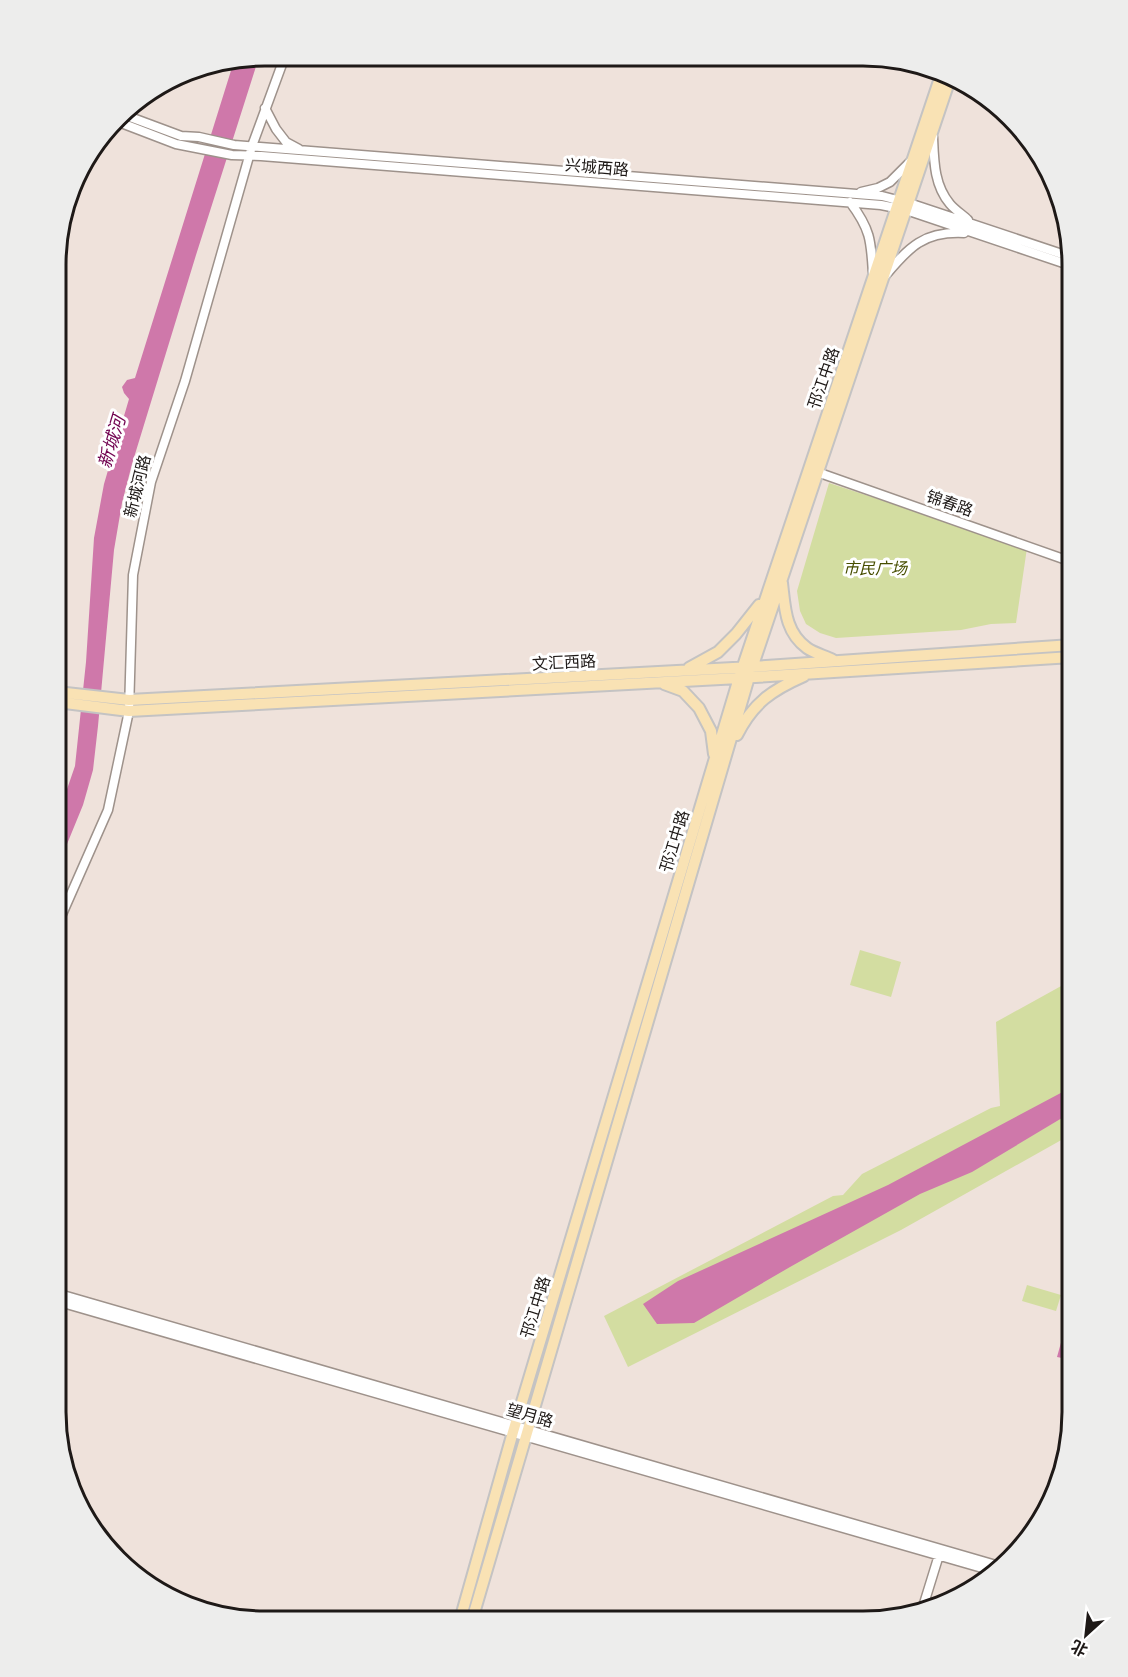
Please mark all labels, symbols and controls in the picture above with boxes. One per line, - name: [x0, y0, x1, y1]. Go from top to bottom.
- street label: 兴城西路: [564, 153, 630, 181]
- street label: 邗江中路: [802, 344, 844, 412]
- water label: 新城河: [92, 410, 131, 471]
- street label: 新城河路: [119, 452, 155, 520]
- street label: 锦春路: [924, 485, 976, 521]
- park label: 市民广场: [843, 557, 909, 579]
- street label: 文汇西路: [531, 649, 597, 675]
- street label: 邗江中路: [654, 807, 694, 875]
- street label: 邗江中路: [515, 1273, 555, 1341]
- street label: 望月路: [504, 1398, 556, 1432]
- north arrow: [1056, 1605, 1116, 1665]
- text: 北: [1067, 1635, 1091, 1662]

